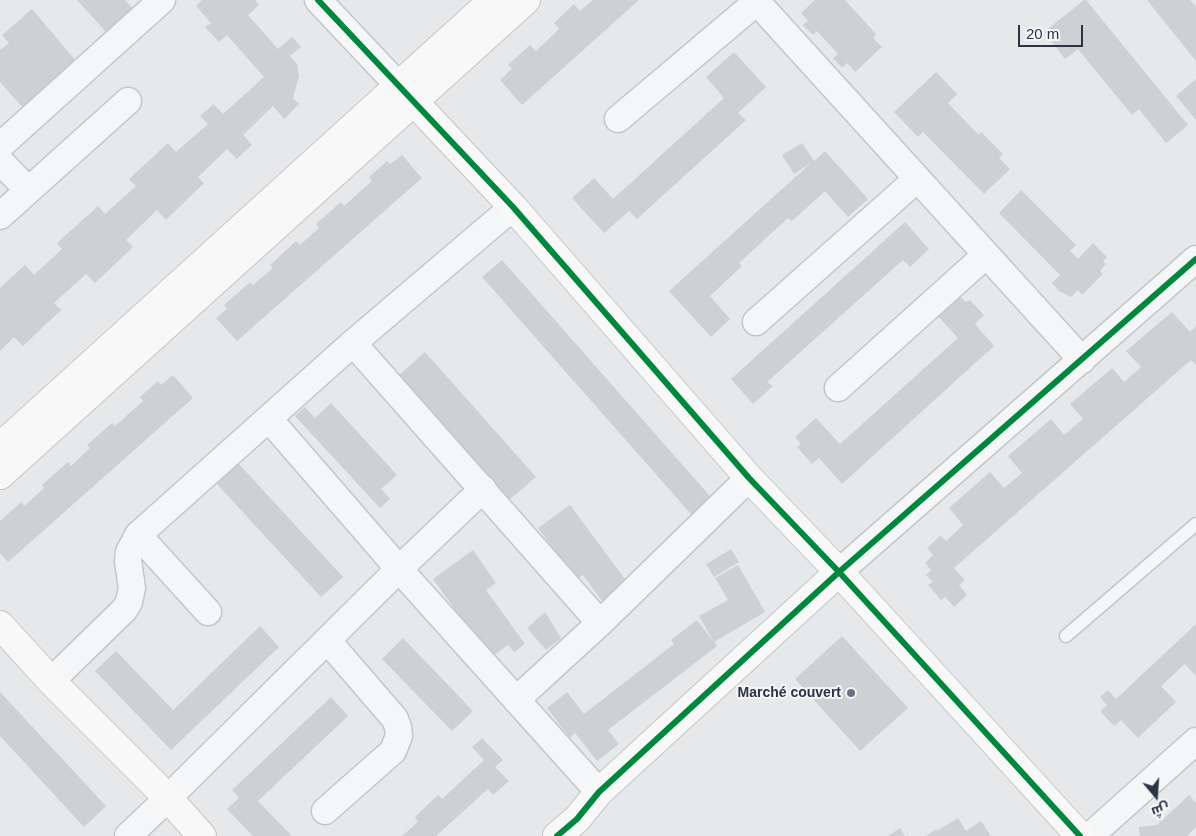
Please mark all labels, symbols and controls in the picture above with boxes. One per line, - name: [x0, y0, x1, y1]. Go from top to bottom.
- scale bar: [1021, 15, 1086, 47]
- text: 20 m: [1026, 25, 1059, 42]
- place label: Marché couvert: [738, 685, 841, 701]
- marker: Marché couvert: [845, 687, 857, 699]
- north arrow: [1131, 771, 1181, 821]
- text: ش: [1150, 800, 1172, 821]

